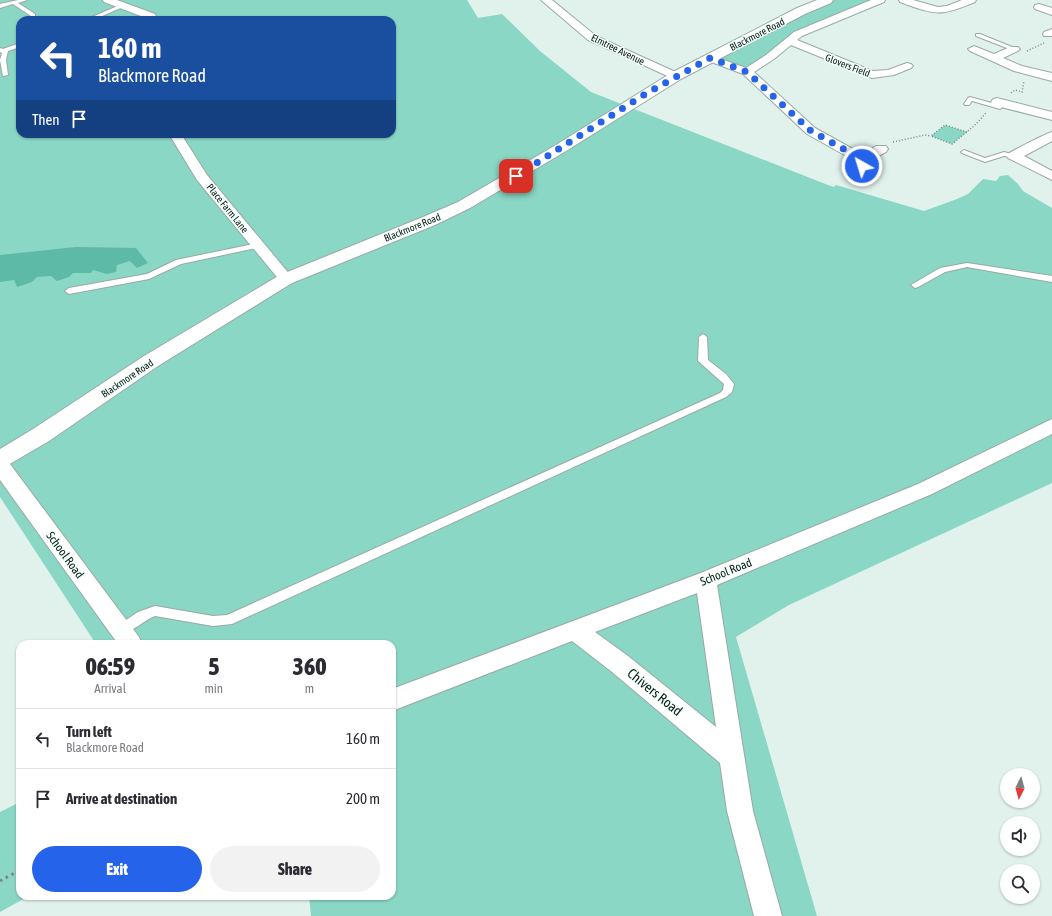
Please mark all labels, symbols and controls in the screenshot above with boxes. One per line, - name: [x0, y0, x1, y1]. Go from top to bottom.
- street label: Blackmore Road: [728, 16, 787, 53]
- icon: left: [32, 32, 84, 84]
- text: 160 m: [98, 32, 161, 64]
- street label: Elmtree Avenue: [589, 32, 647, 67]
- street label: Glovers Field: [824, 52, 872, 79]
- text: Blackmore Road: [98, 65, 206, 86]
- icon: arrive: [68, 108, 90, 130]
- text: Then: [32, 111, 60, 128]
- position arrow: [841, 145, 883, 187]
- pin: [499, 159, 533, 193]
- icon: arrive: [505, 165, 527, 187]
- street label: Place Farm Lane: [205, 182, 251, 235]
- street label: Blackmore Road: [382, 211, 442, 244]
- street label: Blackmore Road: [99, 357, 155, 400]
- street label: School Road: [43, 529, 87, 581]
- street label: School Road: [698, 555, 754, 589]
- text: 06:59: [86, 653, 135, 680]
- text: 5: [208, 653, 219, 680]
- text: 360: [293, 653, 326, 680]
- street label: Chivers Road: [624, 665, 686, 719]
- text: Arrival: [94, 681, 126, 696]
- text: min: [204, 681, 223, 696]
- text: m: [305, 681, 314, 696]
- text: Turn left: [66, 723, 112, 740]
- icon: left: [32, 728, 54, 750]
- text: 160 m: [346, 730, 380, 747]
- text: Blackmore Road: [66, 740, 144, 755]
- north arrow: [1000, 768, 1040, 808]
- map controls: [1000, 768, 1040, 904]
- icon: arrive: [32, 788, 54, 810]
- text: Arrive at destination: [66, 790, 177, 807]
- text: 200 m: [346, 790, 380, 807]
- button: sound: [1000, 816, 1040, 856]
- button: Exit: [32, 846, 202, 892]
- button: Share: [210, 846, 380, 892]
- button: search: [1000, 864, 1040, 904]

